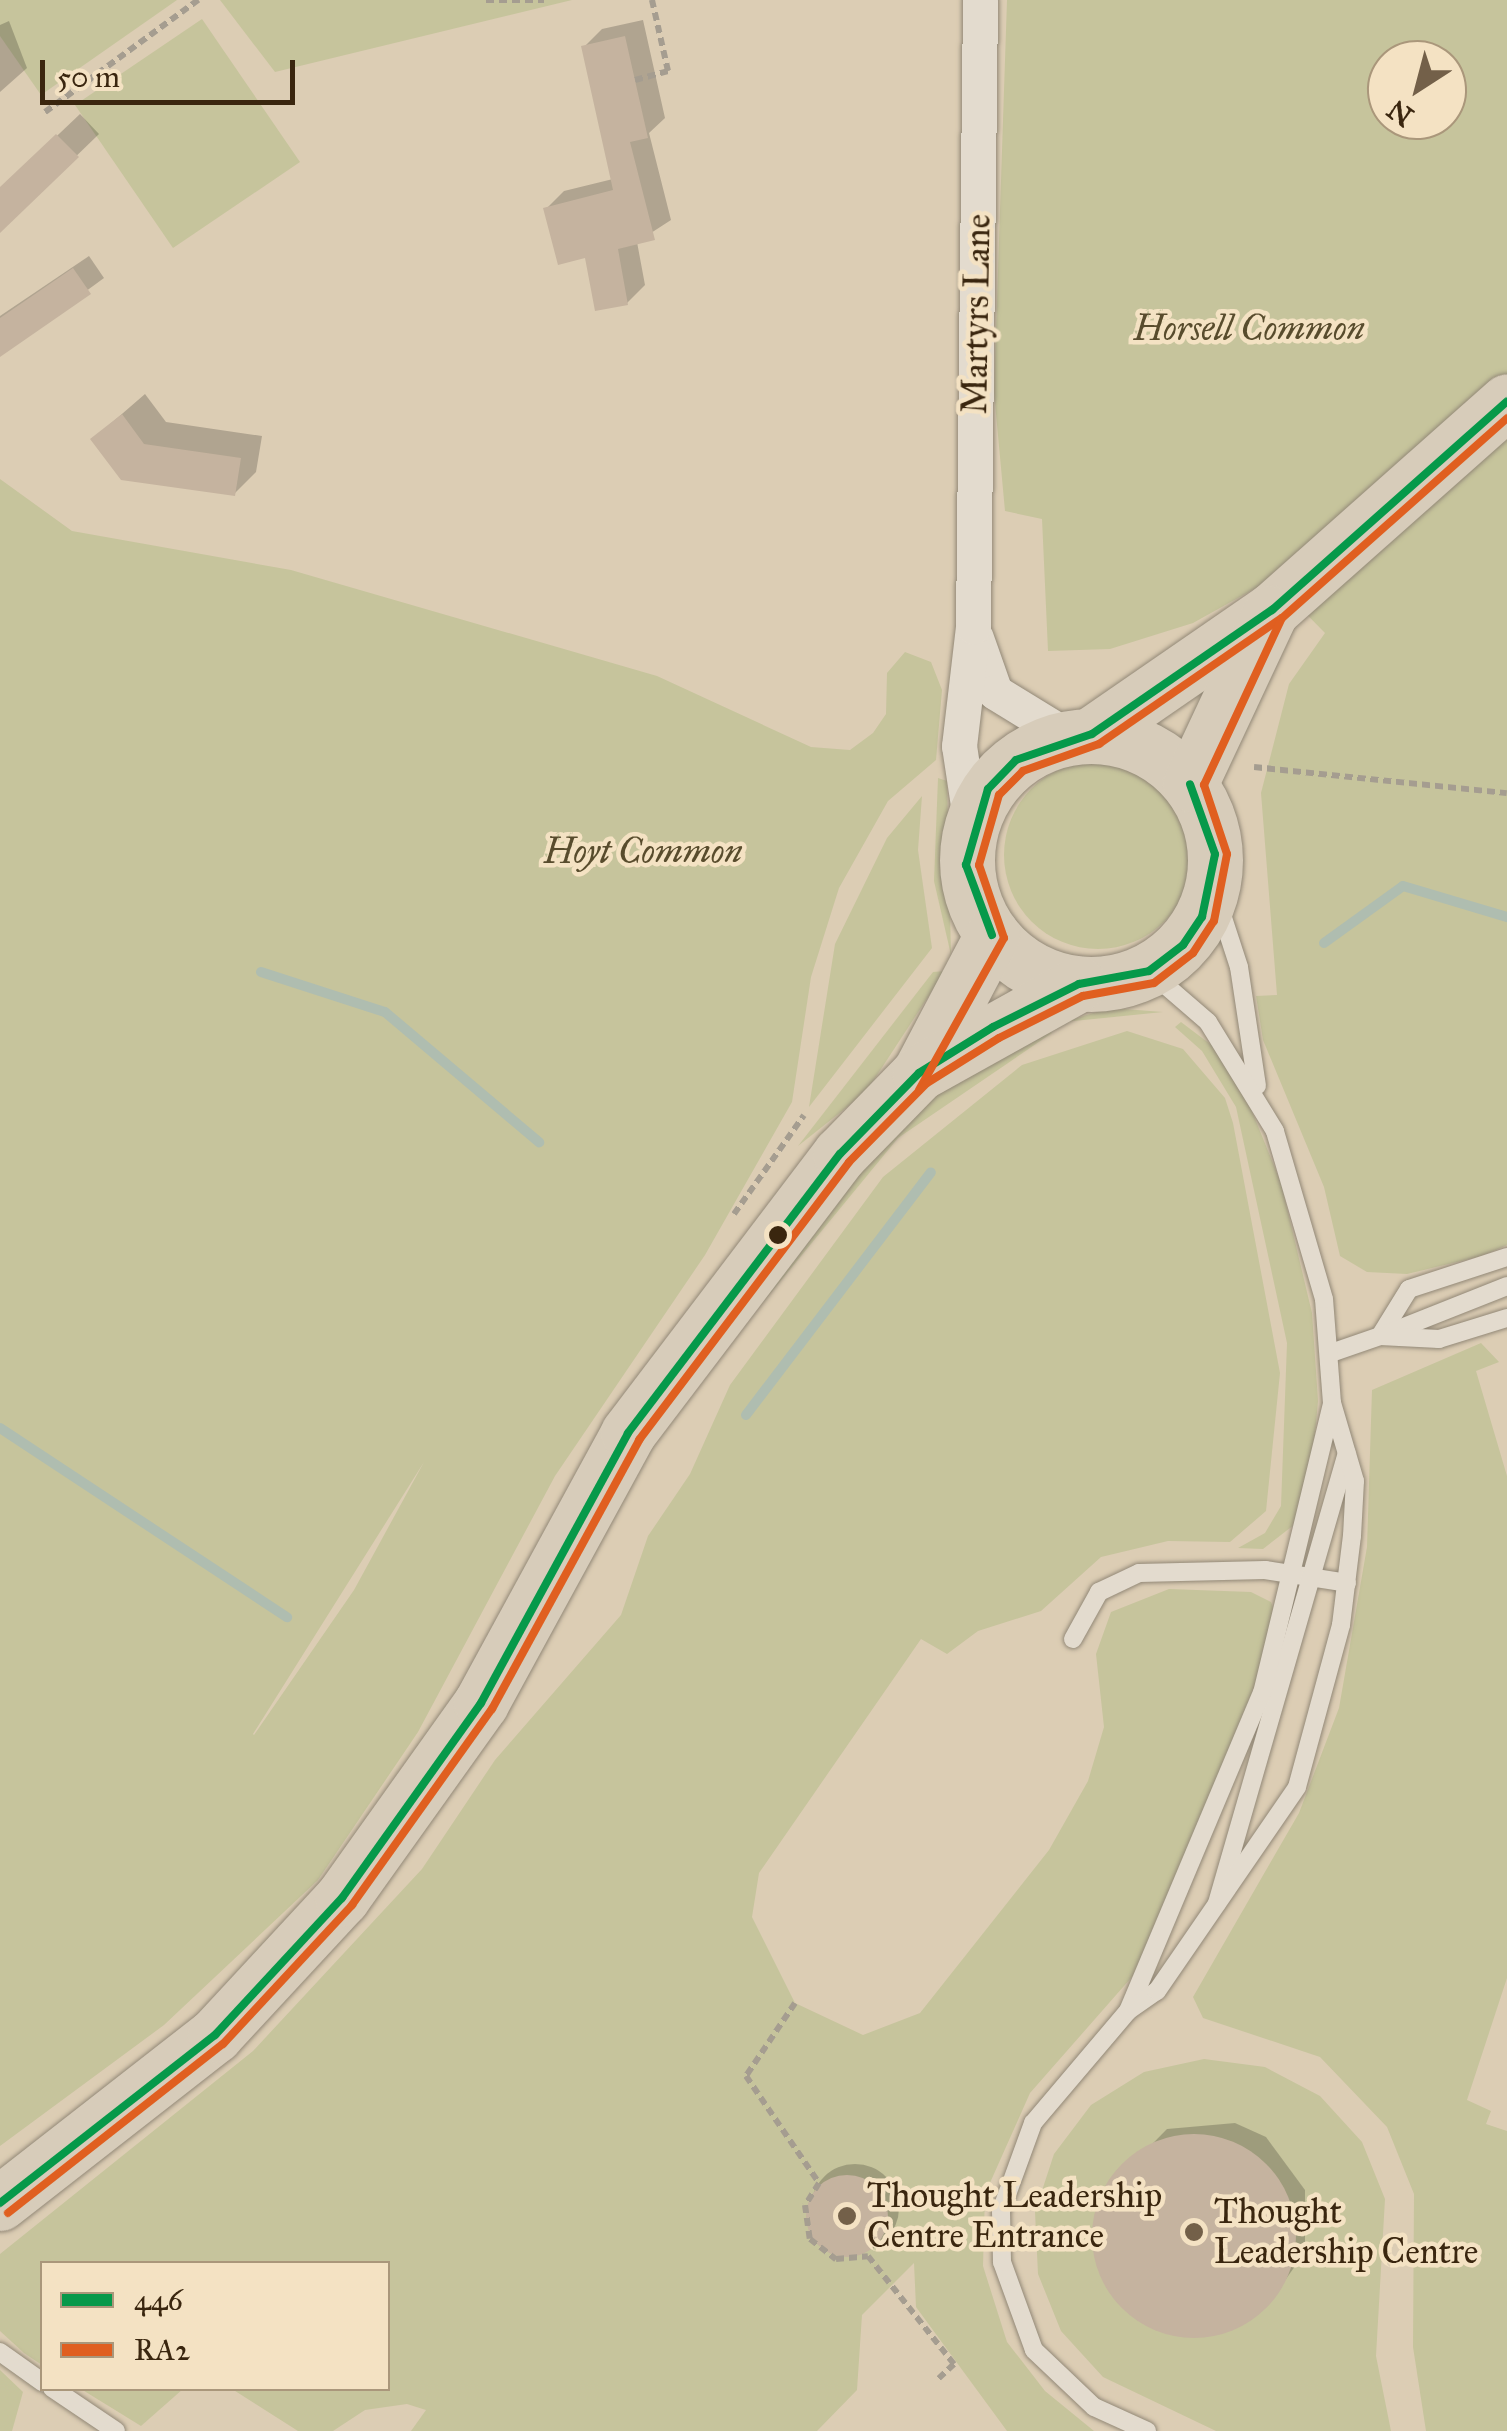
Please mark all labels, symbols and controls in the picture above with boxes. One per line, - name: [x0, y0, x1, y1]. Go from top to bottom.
- scale bar: [45, 40, 300, 102]
- north arrow: [1367, 40, 1467, 140]
- text: 50 m: [57, 59, 120, 95]
- text: N: [1380, 92, 1420, 134]
- street label: Martyrs Lane: [954, 213, 1000, 415]
- park label: Horsell Common: [1133, 308, 1365, 350]
- park label: Hoyt Common: [544, 831, 742, 873]
- unlabelled marker: [768, 1225, 788, 1245]
- place label: Thought Leadership Centre Entrance: [867, 2175, 1162, 2257]
- place label: Thought Leadership Centre: [1214, 2191, 1478, 2273]
- marker: Thought Leadership Centre Entrance: [836, 2205, 858, 2227]
- marker: Thought Leadership Centre: [1183, 2221, 1205, 2243]
- legend: [40, 2261, 390, 2391]
- text: 446: [134, 2282, 183, 2318]
- text: RA2: [134, 2332, 190, 2368]

